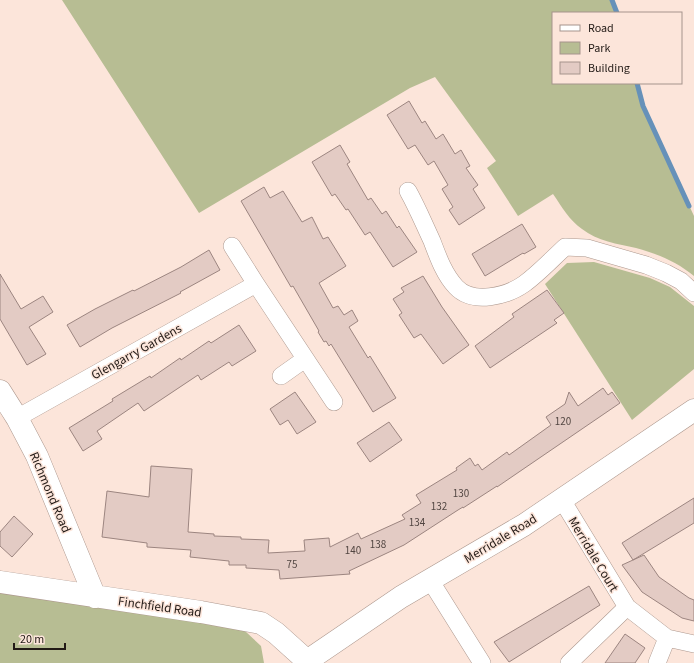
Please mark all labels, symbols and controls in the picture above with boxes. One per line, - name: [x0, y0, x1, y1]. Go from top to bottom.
- legend: [552, 12, 682, 84]
- text: Road: [588, 20, 614, 37]
- text: Park: [588, 40, 610, 57]
- text: Building: [588, 60, 630, 77]
- street label: Glengarry Gardens: [88, 319, 185, 384]
- house number: 120: [555, 414, 571, 429]
- street label: Richmond Road: [25, 449, 75, 536]
- house number: 130: [453, 486, 469, 501]
- house number: 132: [431, 499, 447, 514]
- street label: Merridale Road: [461, 510, 540, 568]
- street label: Merridale Court: [564, 514, 623, 596]
- house number: 134: [409, 515, 426, 530]
- house number: 138: [370, 537, 387, 552]
- house number: 140: [345, 543, 361, 558]
- house number: 75: [287, 557, 297, 572]
- street label: Finchfield Road: [117, 592, 203, 622]
- scale bar: [14, 625, 65, 651]
- text: 20 m: [20, 631, 44, 648]

